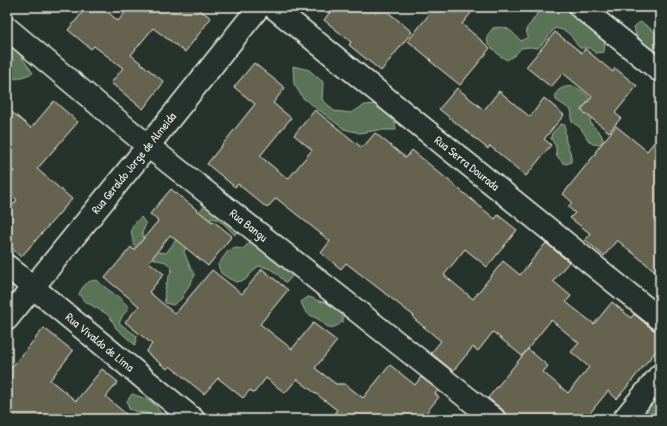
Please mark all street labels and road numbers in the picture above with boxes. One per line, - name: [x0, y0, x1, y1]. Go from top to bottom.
- street label: Rua Geraldo Jorge de Almeida: [87, 108, 180, 217]
- street label: Rua Serra Dourada: [431, 132, 503, 194]
- street label: Rua Bangu: [226, 205, 272, 245]
- street label: Rua Vivaldo de Lima: [62, 308, 138, 375]

